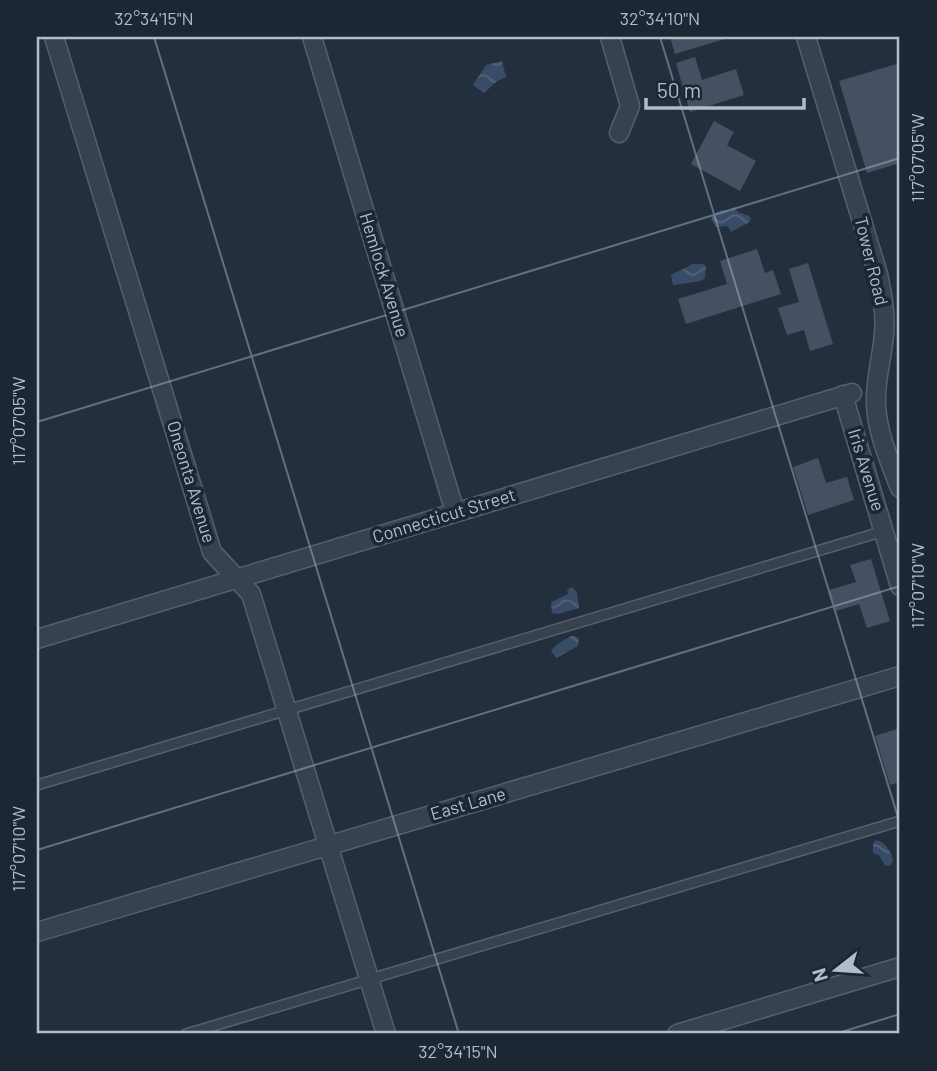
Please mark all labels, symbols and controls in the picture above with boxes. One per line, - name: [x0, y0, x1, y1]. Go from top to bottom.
- text: 32°34'15"N: [114, 7, 194, 29]
- text: 32°34'10"N: [620, 7, 700, 29]
- scale bar: [646, 66, 804, 110]
- text: 50 m: [657, 77, 701, 102]
- text: 117°07'05"W: [906, 113, 928, 203]
- street label: Hemlock Avenue: [356, 210, 414, 340]
- street label: Tower Road: [850, 214, 894, 307]
- text: 117°07'05"W: [7, 376, 29, 466]
- street label: Oneonta Avenue: [163, 418, 221, 545]
- street label: Iris Avenue: [844, 426, 890, 514]
- street label: Connecticut Street: [370, 483, 518, 547]
- text: 117°07'10"W: [906, 543, 928, 629]
- street label: East Lane: [427, 782, 508, 824]
- text: 117°07'10"W: [7, 806, 29, 892]
- north arrow: [800, 934, 870, 1004]
- text: N: [806, 966, 832, 985]
- text: 32°34'15"N: [418, 1040, 498, 1062]

